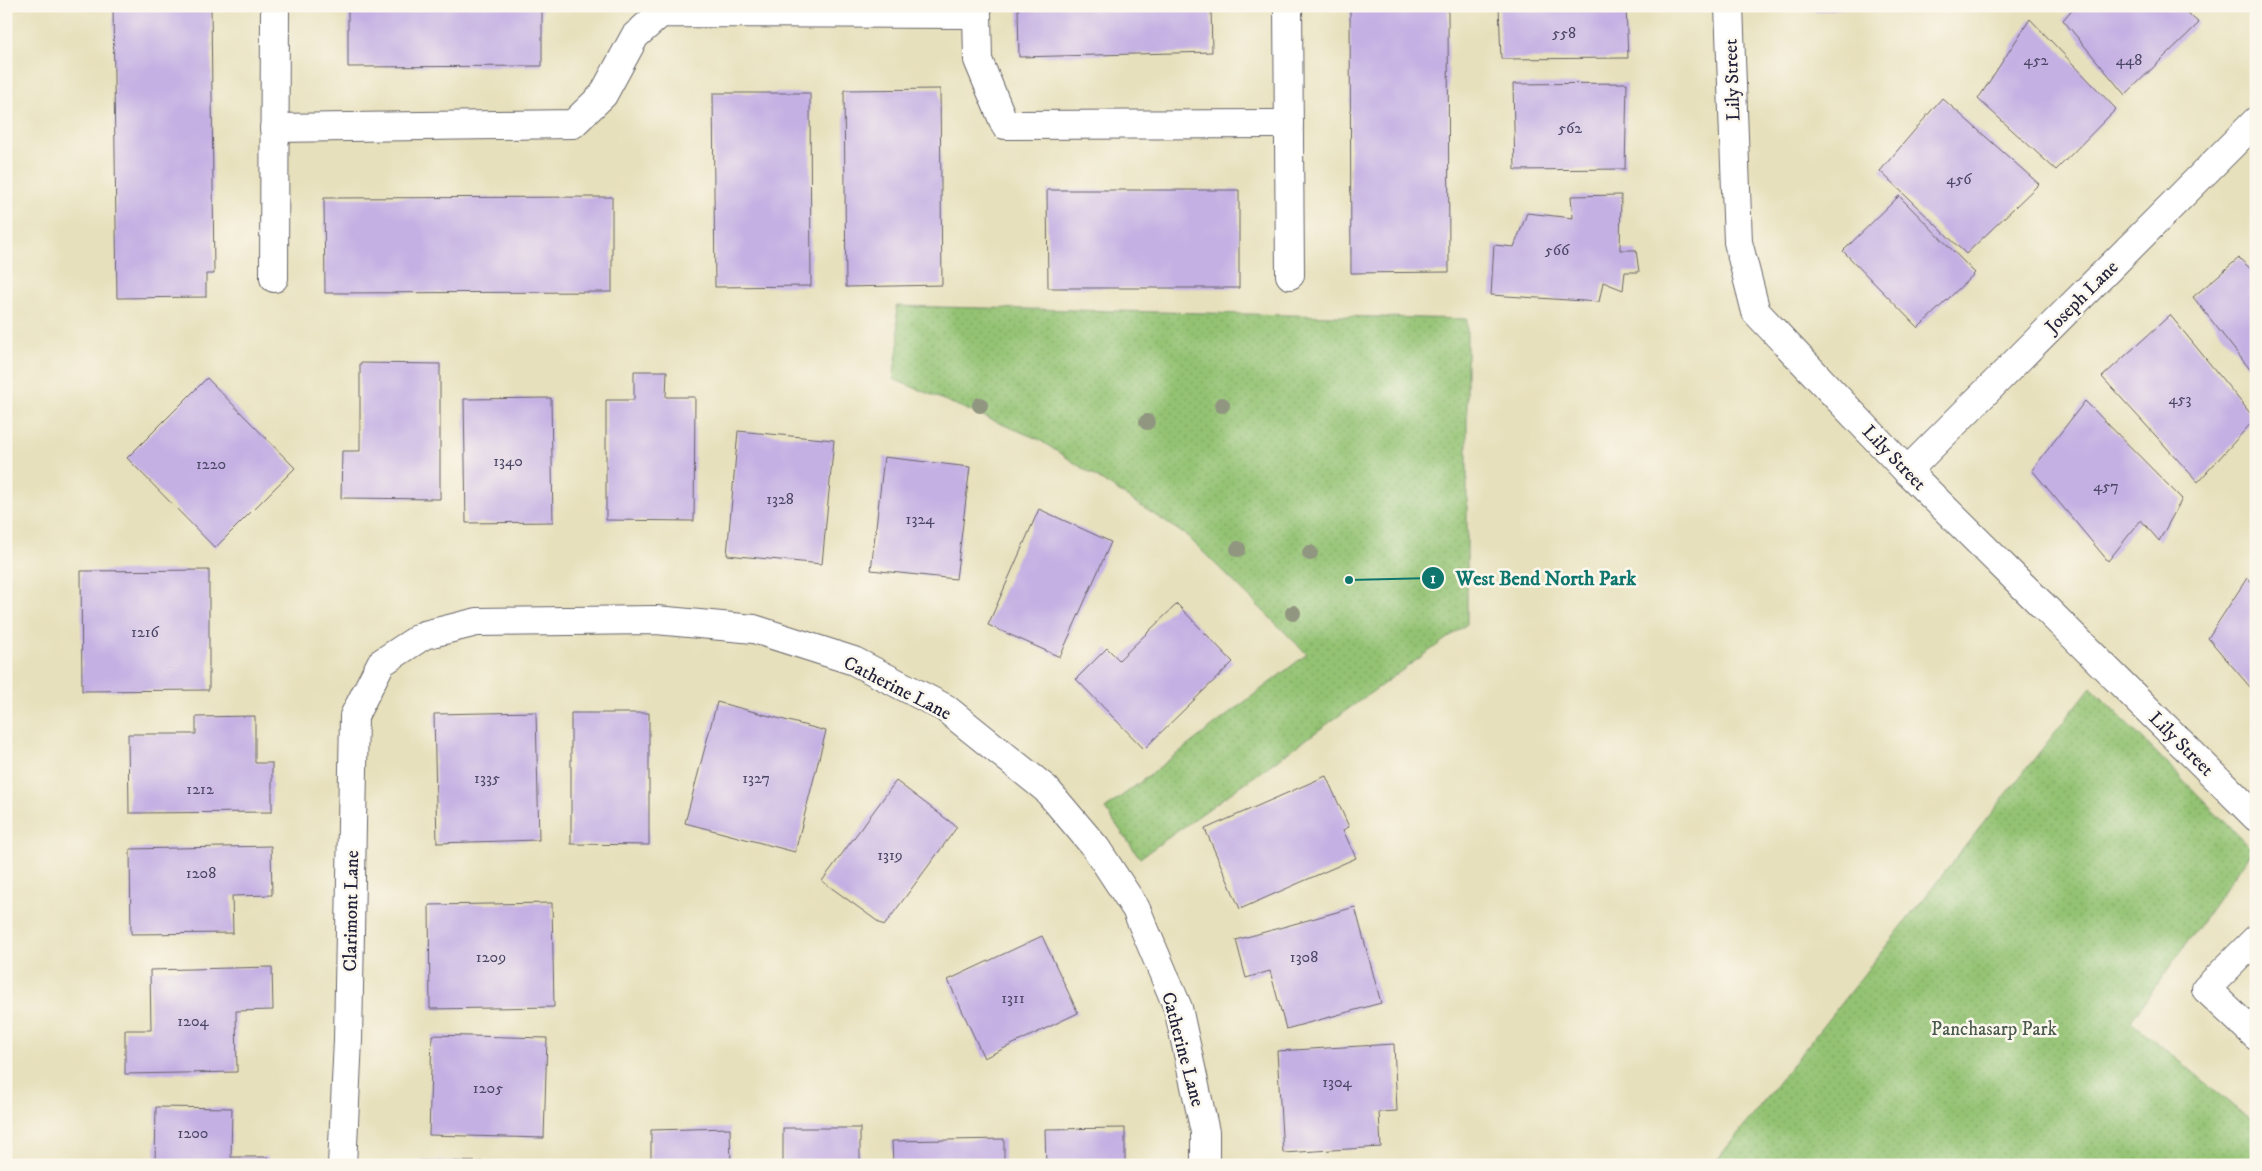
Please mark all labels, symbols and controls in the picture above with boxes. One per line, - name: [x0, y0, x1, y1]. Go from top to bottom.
- house number: 558: [1552, 23, 1576, 43]
- street label: Lily Street: [1720, 39, 1745, 121]
- house number: 452: [2024, 50, 2049, 70]
- house number: 448: [2116, 50, 2142, 70]
- house number: 562: [1558, 118, 1582, 138]
- house number: 456: [1946, 169, 1972, 189]
- house number: 566: [1545, 240, 1570, 260]
- street label: Joseph Lane: [2039, 256, 2123, 340]
- house number: 453: [2168, 389, 2192, 409]
- street label: Lily Street: [1857, 421, 1931, 496]
- house number: 1340: [493, 451, 523, 471]
- house number: 1220: [196, 454, 226, 474]
- house number: 457: [2093, 476, 2119, 496]
- house number: 1328: [766, 489, 794, 509]
- house number: 1324: [906, 509, 935, 529]
- callout: West Bend North Park: [1421, 561, 1646, 596]
- text: West Bend North Park: [1455, 567, 1637, 592]
- text: 1: [1430, 569, 1436, 588]
- house number: 1216: [131, 622, 160, 642]
- street label: Catherine Lane: [840, 651, 955, 725]
- street label: Lily Street: [2144, 707, 2218, 781]
- house number: 1335: [474, 768, 500, 788]
- house number: 1327: [742, 768, 770, 788]
- house number: 1212: [186, 779, 214, 799]
- house number: 1319: [877, 845, 903, 865]
- street label: Clarimont Lane: [339, 850, 364, 972]
- house number: 1208: [186, 863, 216, 883]
- house number: 1209: [476, 947, 506, 967]
- house number: 1308: [1290, 947, 1318, 967]
- house number: 1311: [1001, 988, 1025, 1008]
- street label: Catherine Lane: [1156, 990, 1209, 1109]
- house number: 1204: [177, 1011, 210, 1031]
- park label: Panchasarp Park: [1931, 1018, 2057, 1041]
- house number: 1304: [1322, 1072, 1353, 1092]
- house number: 1205: [473, 1078, 503, 1098]
- house number: 1200: [178, 1123, 208, 1143]

